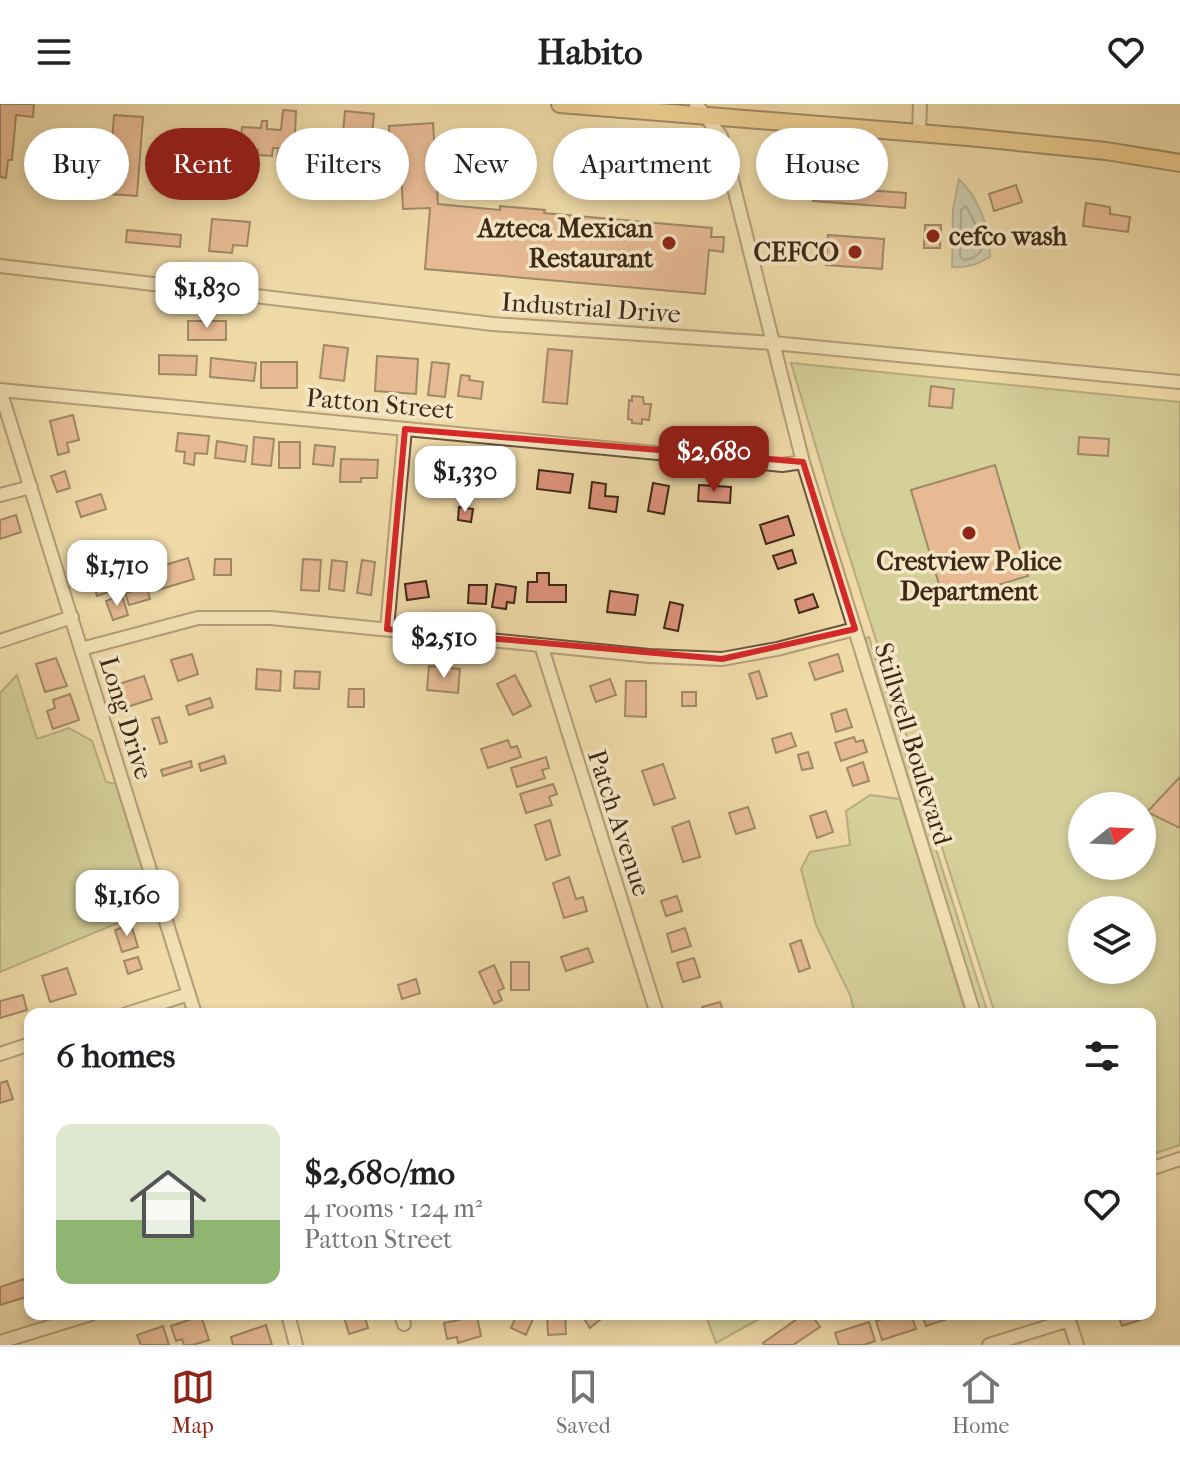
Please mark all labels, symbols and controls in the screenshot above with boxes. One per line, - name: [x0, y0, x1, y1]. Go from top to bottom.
- icon: menu: [32, 30, 76, 74]
- icon: heart: [1104, 30, 1148, 74]
- text: Habito: [537, 31, 643, 73]
- chip: Buy: [24, 128, 129, 200]
- chip: Rent: [145, 128, 260, 200]
- chip: Filters: [276, 128, 409, 200]
- chip: New: [425, 128, 537, 200]
- chip: Apartment: [553, 128, 740, 200]
- chip: House: [756, 128, 888, 200]
- place label: Azteca Mexican Restaurant: [476, 213, 654, 274]
- place label: cefco wash: [949, 221, 1067, 252]
- marker: cefco wash: [924, 227, 942, 245]
- marker: Azteca Mexican Restaurant: [660, 234, 678, 252]
- place label: CEFCO: [754, 237, 839, 268]
- marker: CEFCO: [846, 243, 864, 261]
- pin: $1,830: [142, 262, 272, 330]
- text: $1,830: [173, 272, 241, 303]
- street label: Industrial Drive: [500, 286, 682, 330]
- street label: Patton Street: [305, 382, 456, 426]
- pin: $2,680: [649, 426, 779, 494]
- text: $2,680: [677, 436, 751, 467]
- pin: $1,330: [400, 446, 530, 514]
- text: $1,330: [433, 456, 497, 487]
- marker: Crestview Police Department: [960, 524, 978, 542]
- pin: $1,710: [52, 540, 182, 608]
- place label: Crestview Police Department: [876, 546, 1062, 607]
- text: $1,710: [85, 550, 149, 581]
- pin: $2,510: [379, 612, 509, 680]
- text: $2,510: [411, 622, 477, 653]
- street label: Stillwell Boulevard: [867, 639, 959, 850]
- street label: Long Drive: [93, 653, 159, 783]
- street label: Patch Avenue: [581, 746, 657, 900]
- north arrow: [1068, 792, 1156, 880]
- map controls: [1068, 792, 1156, 984]
- pin: $1,160: [62, 870, 192, 938]
- text: $1,160: [94, 880, 160, 911]
- button: layers: [1068, 896, 1156, 984]
- icon: filters: [1080, 1034, 1124, 1078]
- text: 6 homes: [56, 1036, 175, 1076]
- text: $2,680/mo: [304, 1153, 455, 1193]
- icon: home: [120, 1156, 216, 1252]
- icon: heart: [1080, 1182, 1124, 1226]
- text: 4 rooms · 124 m²: [304, 1193, 482, 1224]
- text: Patton Street: [304, 1224, 452, 1255]
- tab: Map: [171, 1365, 215, 1439]
- tab: Saved: [556, 1365, 611, 1439]
- tab: Home: [952, 1365, 1009, 1439]

